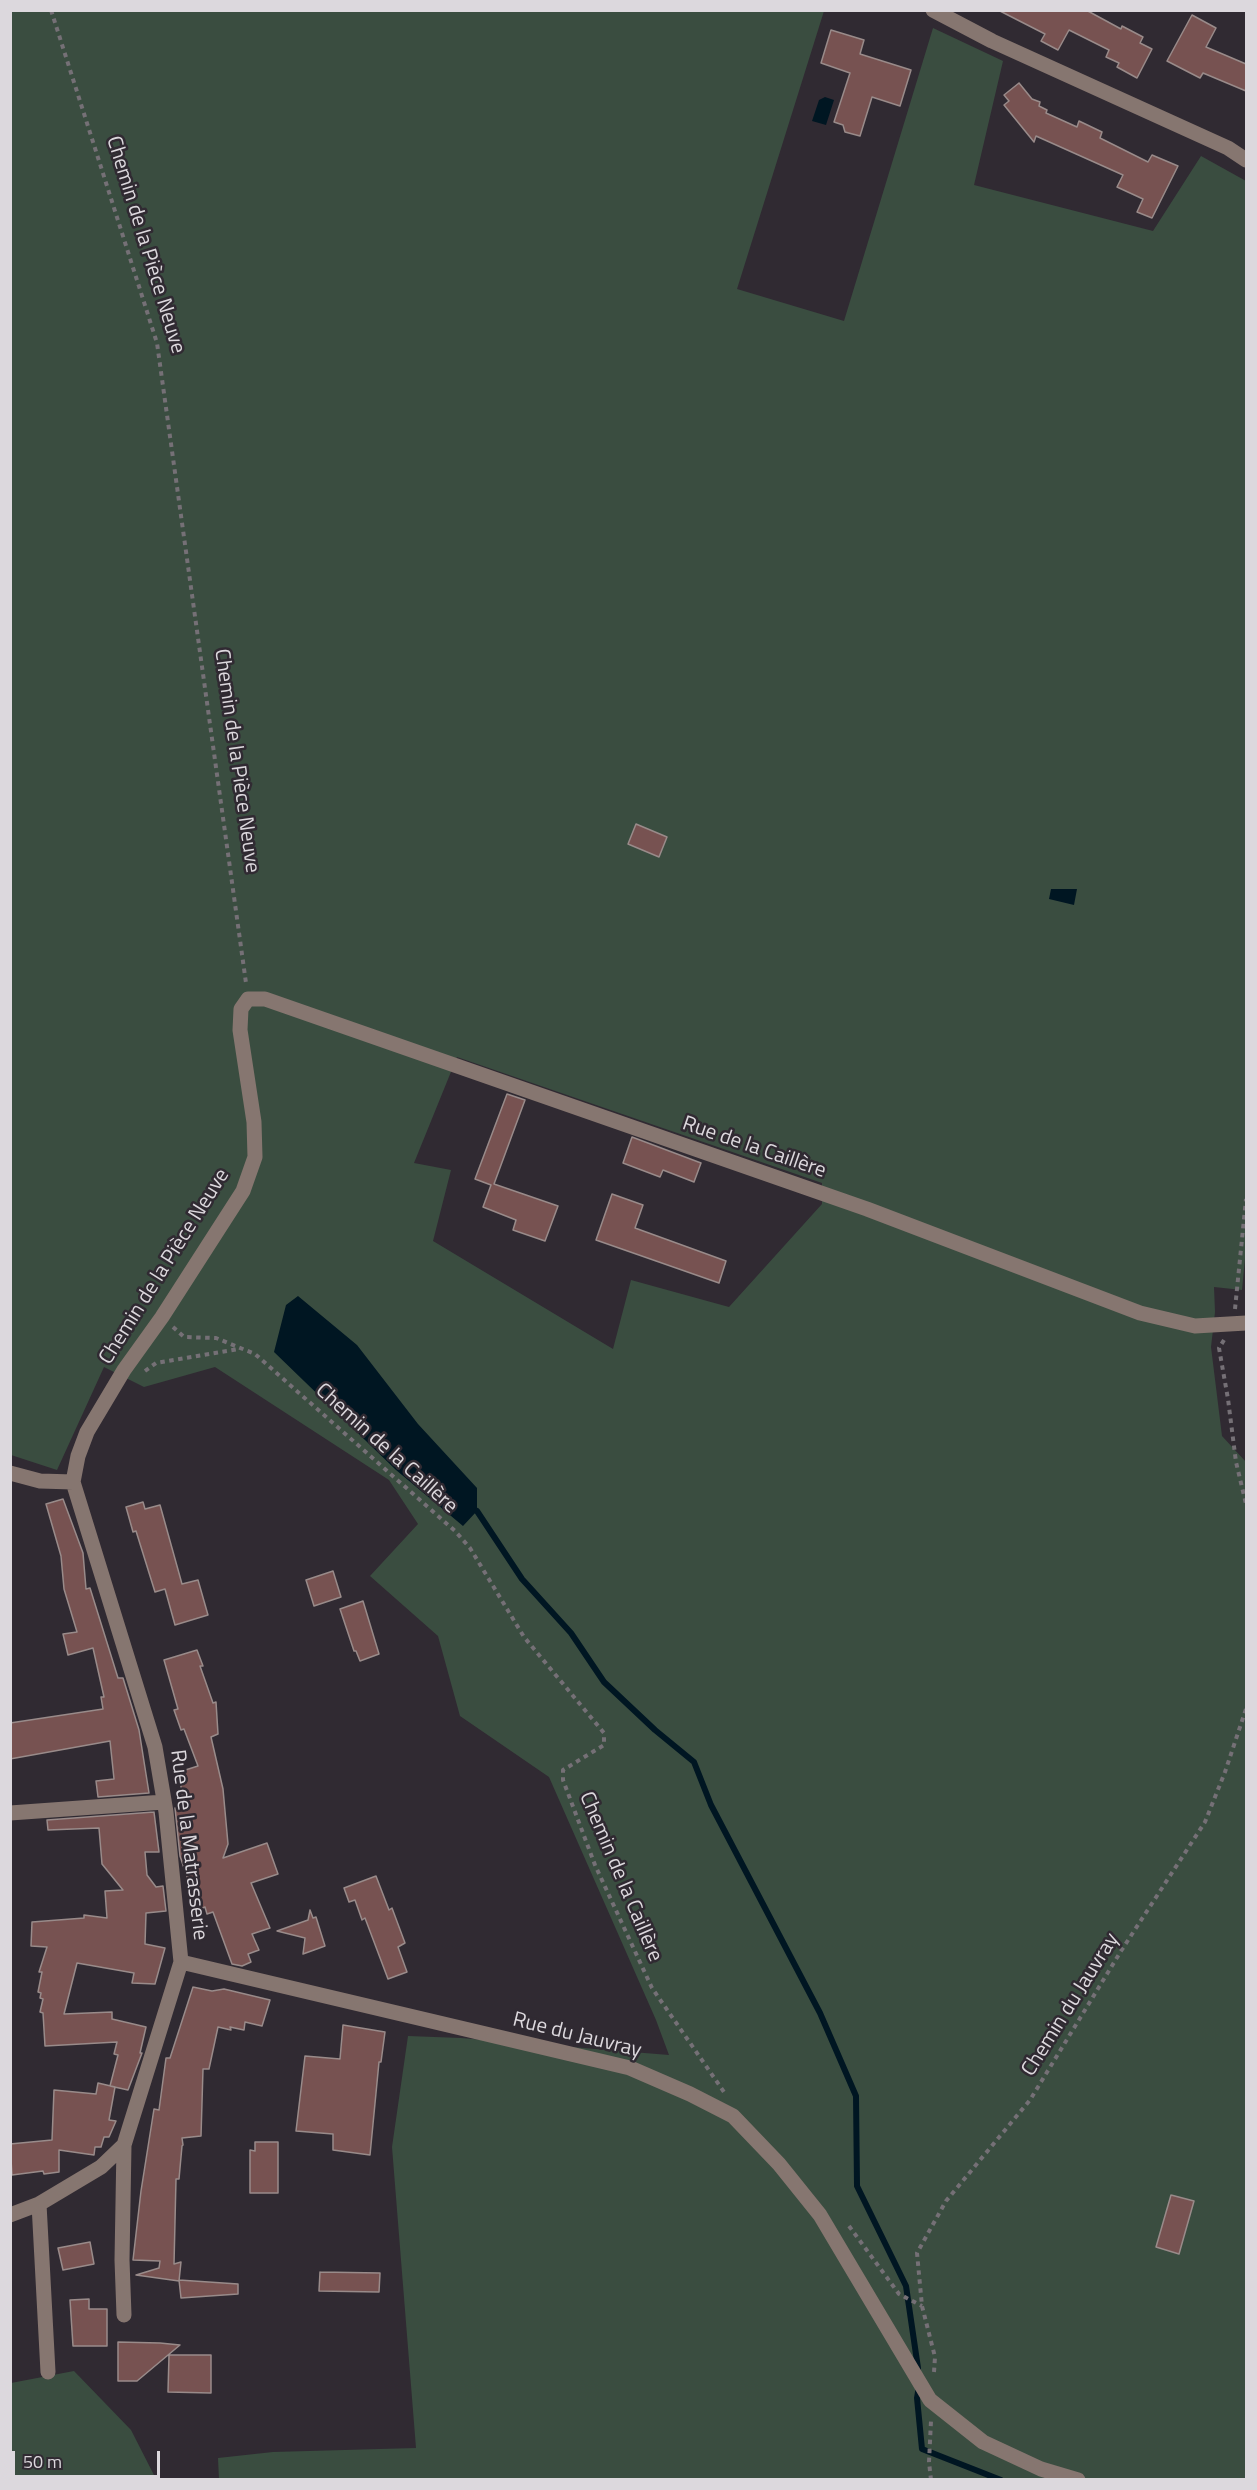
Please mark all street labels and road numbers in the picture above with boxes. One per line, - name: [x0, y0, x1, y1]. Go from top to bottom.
- street label: Chemin de la Pièce Neuve: [100, 133, 190, 357]
- street label: Chemin de la Pièce Neuve: [208, 647, 264, 875]
- street label: Rue de la Caillère: [679, 1112, 829, 1184]
- street label: Chemin de la Pièce Neuve: [94, 1165, 236, 1369]
- street label: Chemin de la Caillère: [310, 1379, 462, 1519]
- street label: Rue de la Matrasserie: [164, 1748, 212, 1942]
- street label: Chemin de la Caillère: [573, 1788, 667, 1966]
- street label: Chemin du Jauvray: [1017, 1929, 1125, 2081]
- street label: Rue du Jauvray: [510, 2008, 644, 2064]

